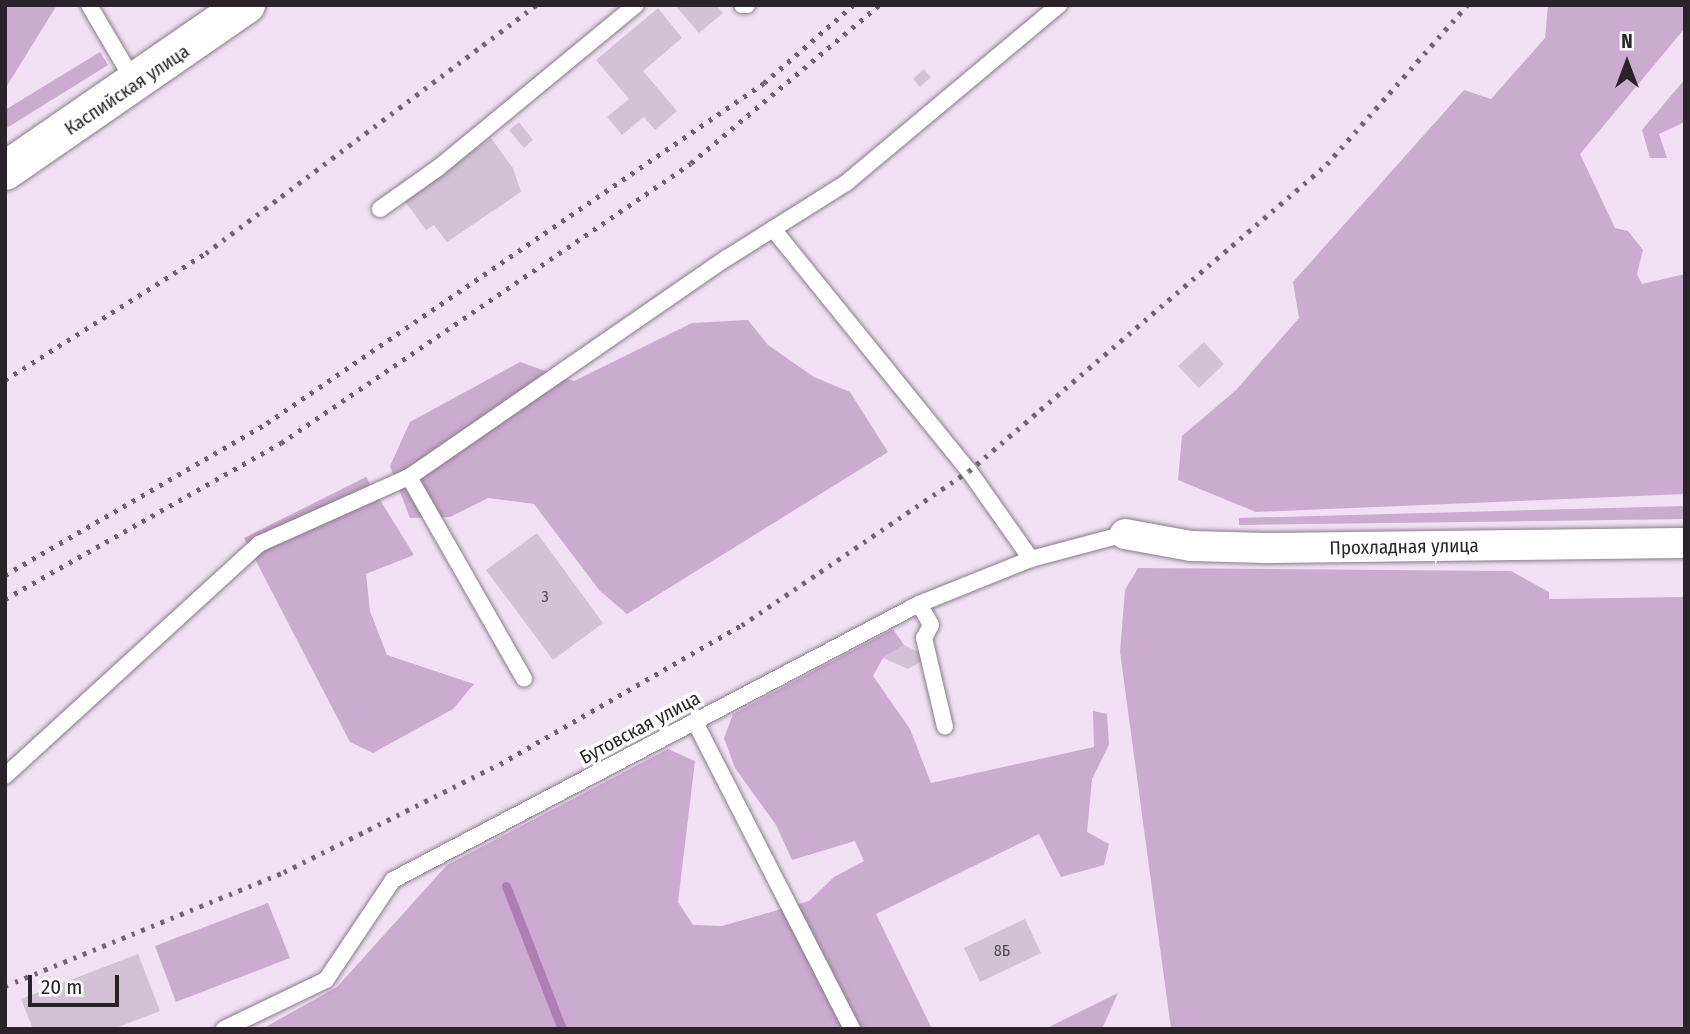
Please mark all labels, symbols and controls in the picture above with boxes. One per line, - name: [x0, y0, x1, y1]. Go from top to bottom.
- north arrow: [1592, 28, 1662, 98]
- text: N: [1621, 30, 1633, 53]
- street label: Каспийская улица: [60, 40, 194, 140]
- street label: Прохладная улица: [1329, 534, 1479, 560]
- house number: 3: [541, 587, 549, 607]
- street label: Бутовская улица: [576, 687, 704, 769]
- house number: 8Б: [994, 941, 1010, 961]
- scale bar: [32, 960, 122, 1004]
- text: 20 m: [41, 974, 82, 1000]

